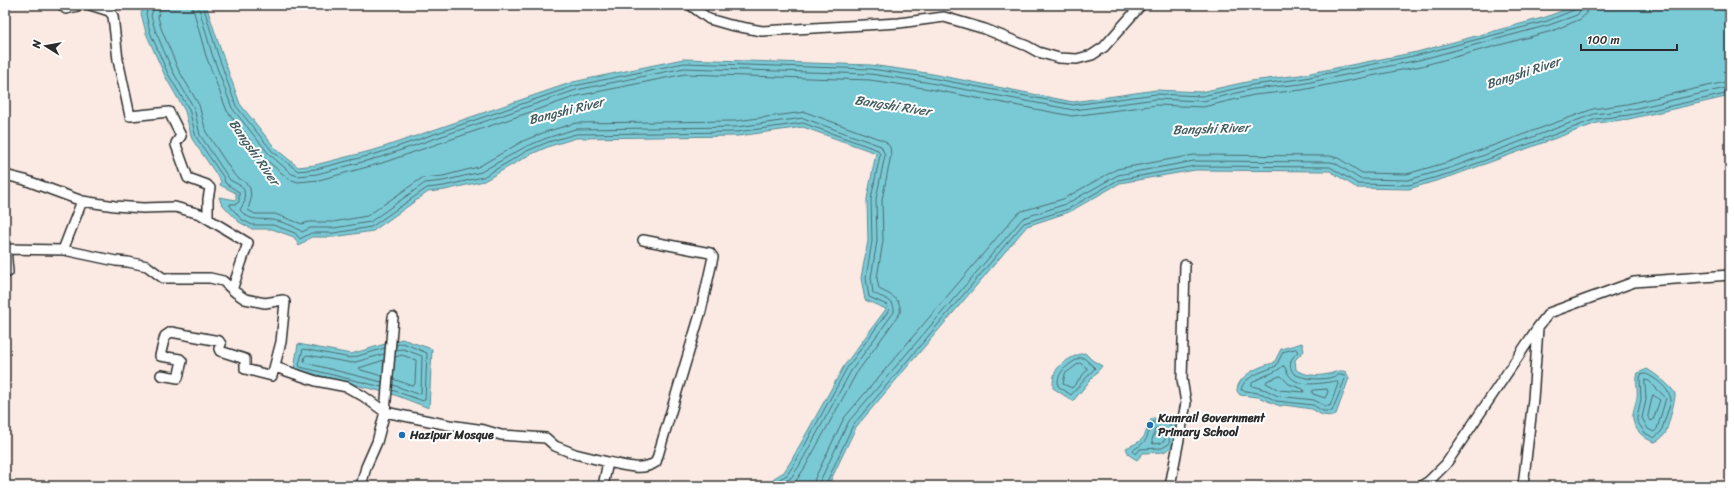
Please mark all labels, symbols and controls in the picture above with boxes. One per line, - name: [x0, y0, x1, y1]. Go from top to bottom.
- north arrow: [26, 26, 66, 66]
- scale bar: [1581, 26, 1677, 52]
- text: 100 m: [1587, 29, 1620, 51]
- text: N: [26, 38, 47, 51]
- water label: Bangshi River: [1483, 49, 1566, 95]
- water label: Bangshi River: [853, 88, 935, 123]
- water label: Bangshi River: [526, 89, 609, 131]
- water label: Bangshi River: [223, 114, 288, 193]
- water label: Bangshi River: [1172, 116, 1253, 141]
- place label: Kumrail Government Primary School: [1157, 407, 1266, 443]
- marker: Kumrail Government Primary School: [1145, 420, 1155, 430]
- place label: Hazipur Mosque: [409, 424, 494, 446]
- marker: Hazipur Mosque: [397, 430, 407, 440]

